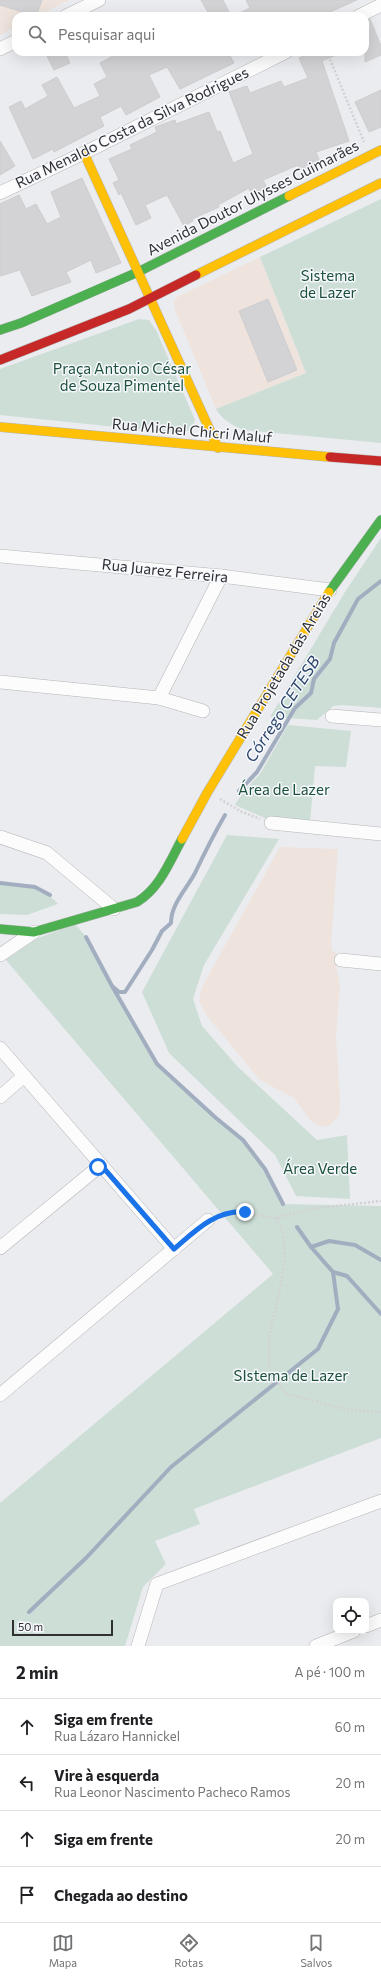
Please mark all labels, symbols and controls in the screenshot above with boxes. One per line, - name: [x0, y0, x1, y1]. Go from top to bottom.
- search box: [12, 12, 369, 56]
- icon: search: [26, 23, 48, 45]
- text: Pesquisar aqui: [58, 25, 155, 43]
- street label: Rua Menaldo Costa da Silva Rodrigues: [12, 63, 251, 192]
- street label: Avenida Doutor Ulysses Guimarães: [144, 136, 362, 259]
- park label: Sistema de Lazer: [299, 266, 357, 301]
- park label: Praça Antonio César de Souza Pimentel: [53, 359, 191, 394]
- street label: Rua Michel Chicri Maluf: [111, 414, 273, 446]
- street label: Rua Juarez Ferreira: [101, 554, 229, 586]
- street label: Rua Projetada das Areias: [232, 589, 334, 742]
- water label: Córrego CETESB: [240, 652, 323, 765]
- park label: Área de Lazer: [238, 779, 330, 798]
- route start: [89, 1158, 107, 1176]
- park label: Área Verde: [283, 1158, 357, 1177]
- route end: [236, 1203, 254, 1221]
- park label: SIstema de Lazer: [234, 1366, 348, 1384]
- map controls: [333, 1598, 369, 1634]
- button: locate: [333, 1598, 369, 1634]
- scale bar: [12, 1618, 113, 1637]
- text: 50 m: [18, 1620, 43, 1633]
- text: 2 min: [16, 1662, 58, 1683]
- text: A pé · 100 m: [295, 1664, 365, 1680]
- text: Siga em frente: [54, 1710, 153, 1728]
- icon: ahead: [16, 1716, 38, 1738]
- text: 60 m: [335, 1719, 365, 1735]
- text: Rua Lázaro Hannickel: [54, 1728, 180, 1744]
- text: Vire à esquerda: [54, 1766, 159, 1784]
- icon: left: [16, 1772, 38, 1794]
- text: 20 m: [336, 1775, 365, 1791]
- text: Rua Leonor Nascimento Pacheco Ramos: [54, 1784, 290, 1800]
- icon: ahead: [16, 1828, 38, 1850]
- text: Siga em frente: [54, 1830, 153, 1848]
- text: 20 m: [336, 1831, 365, 1847]
- icon: arrive: [16, 1884, 38, 1906]
- text: Chegada ao destino: [54, 1886, 188, 1904]
- tab: Mapa: [49, 1932, 77, 1969]
- tab: Rotas: [174, 1932, 203, 1969]
- tab: Salvos: [300, 1932, 332, 1969]

